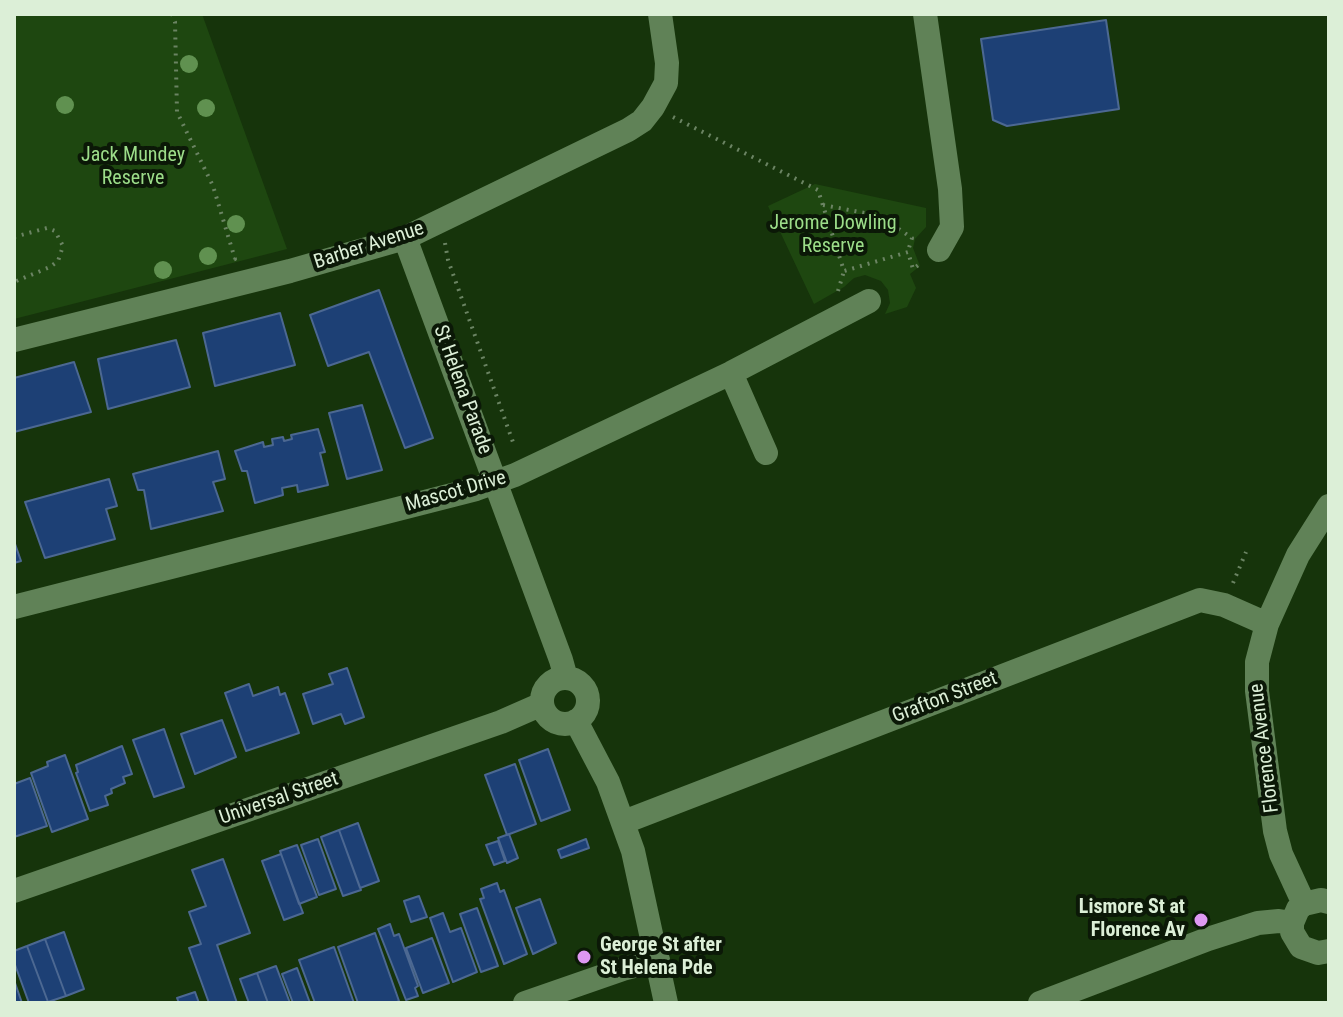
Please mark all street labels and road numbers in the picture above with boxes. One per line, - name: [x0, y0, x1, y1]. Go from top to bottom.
- street label: Barber Avenue: [311, 217, 427, 275]
- street label: St Helena Parade: [428, 322, 496, 458]
- street label: Mascot Drive: [403, 466, 509, 518]
- street label: Grafton Street: [889, 667, 1001, 729]
- street label: Florence Avenue: [1245, 682, 1285, 814]
- street label: Universal Street: [216, 767, 342, 831]

